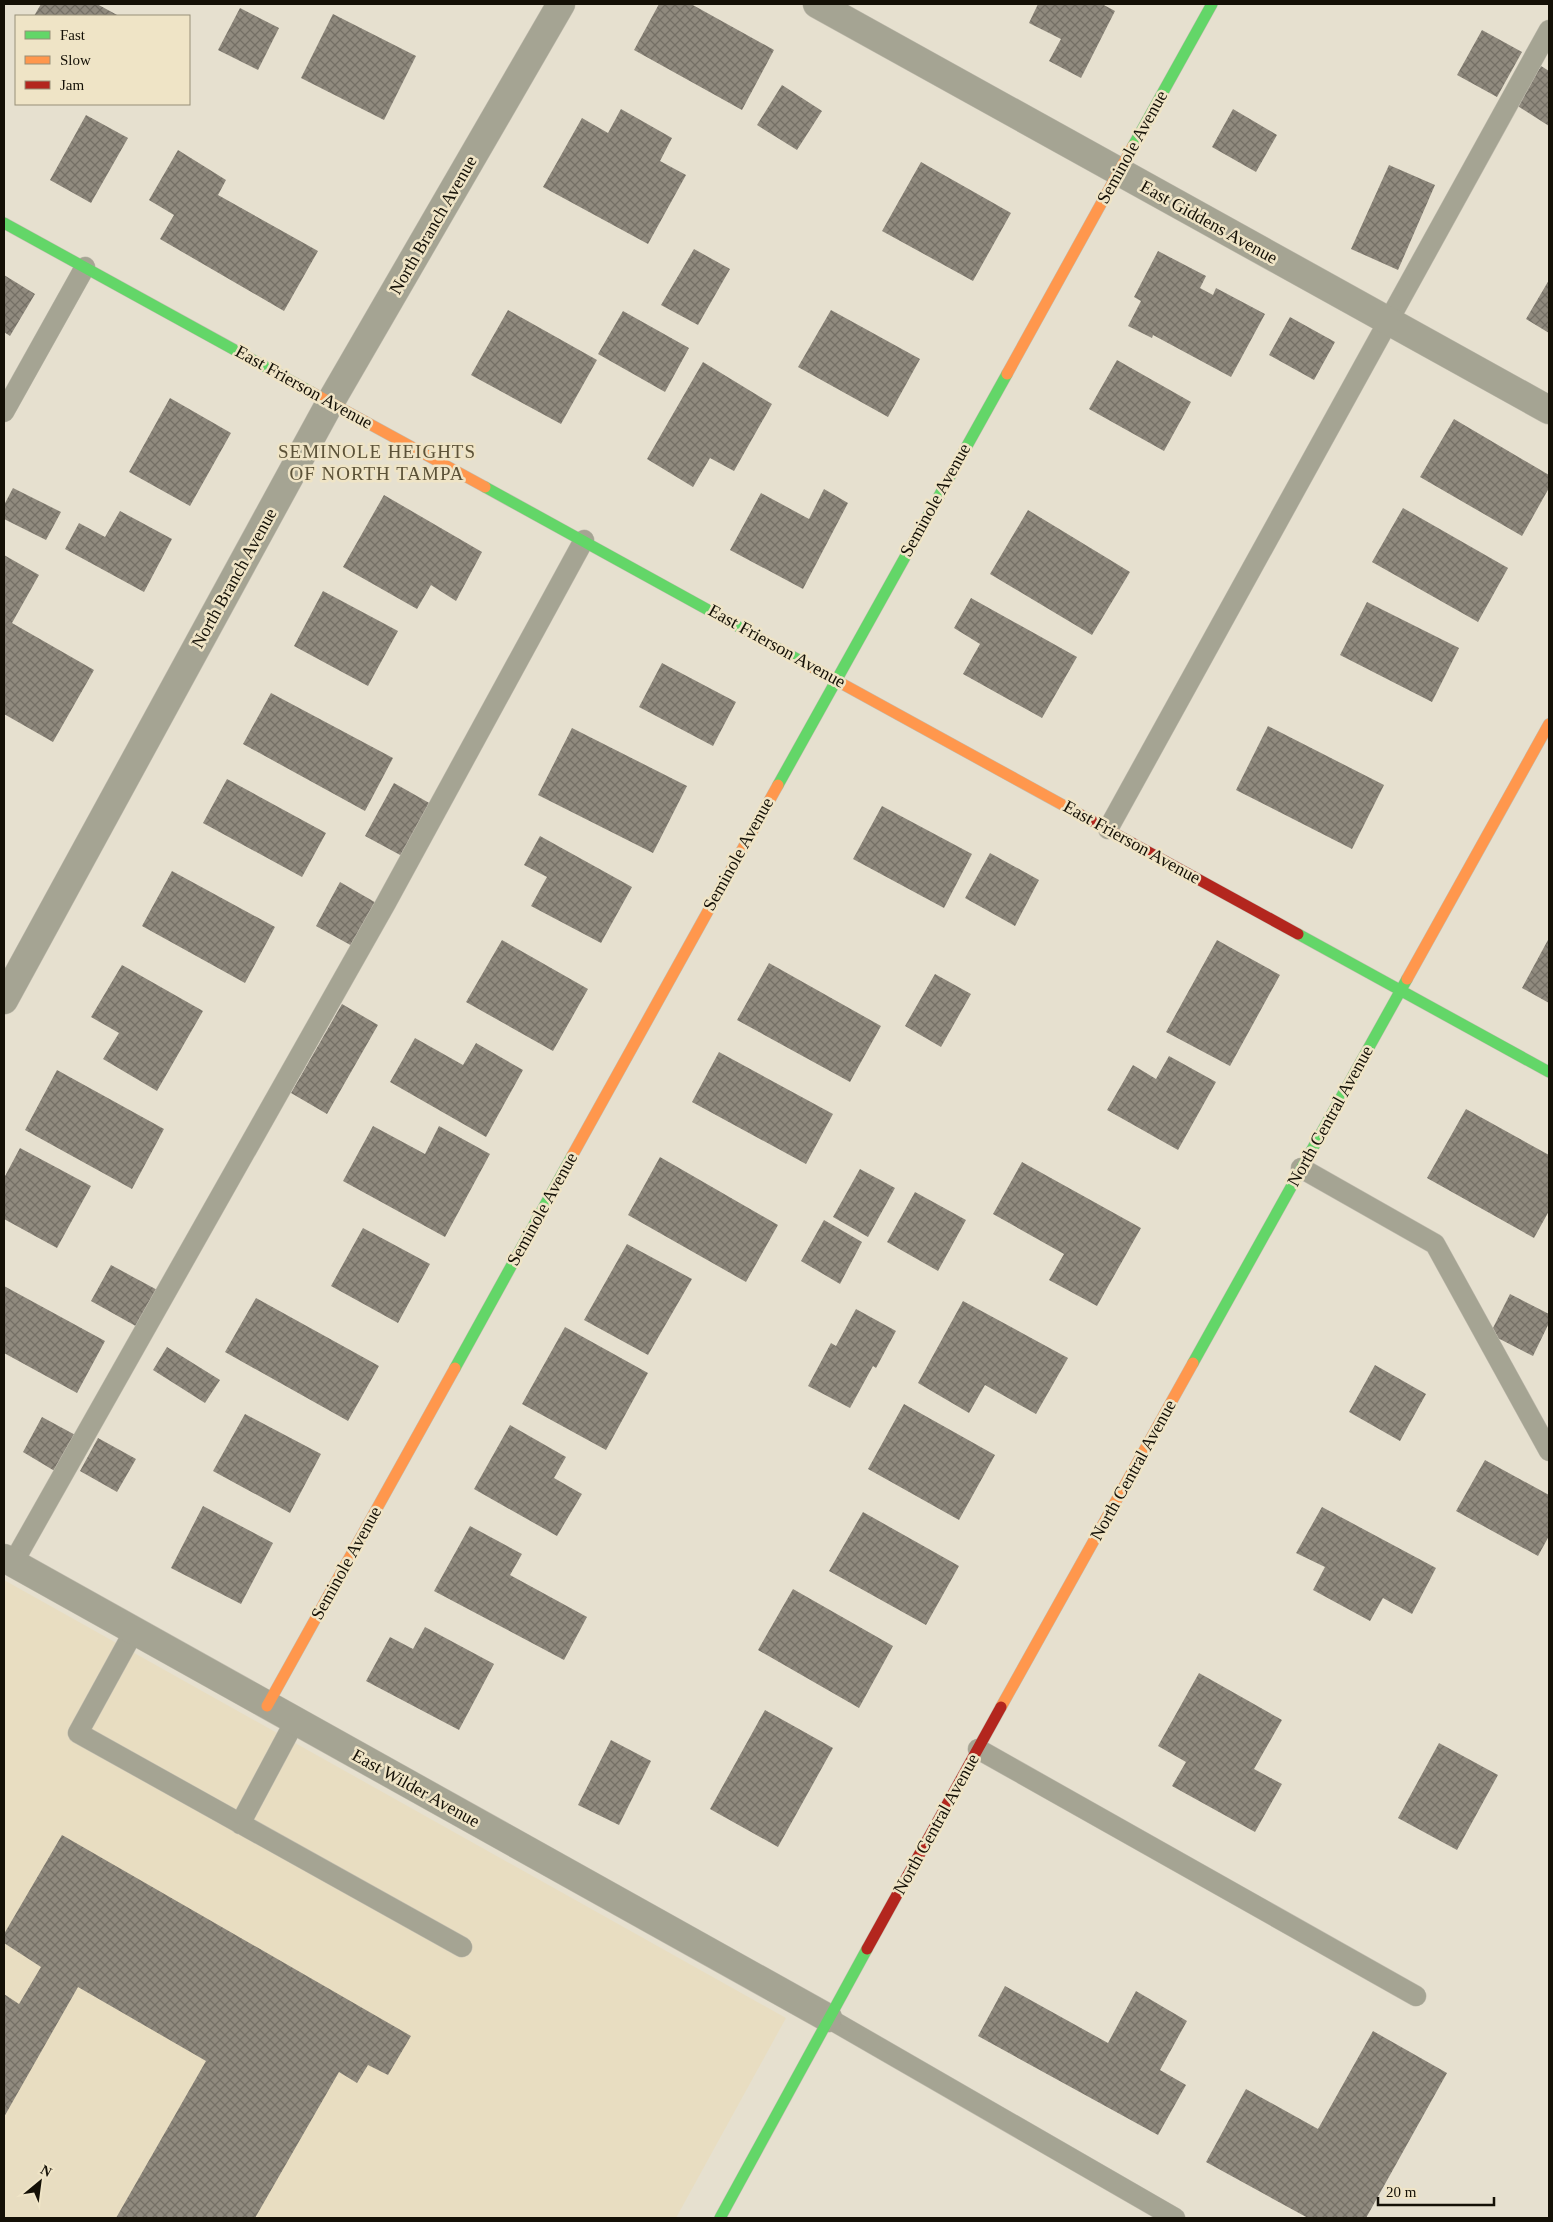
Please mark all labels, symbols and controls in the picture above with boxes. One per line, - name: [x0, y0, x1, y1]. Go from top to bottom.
- legend: [15, 15, 190, 105]
- text: Fast: [60, 27, 86, 43]
- text: Slow: [60, 52, 91, 68]
- text: Jam: [60, 77, 84, 93]
- street label: Seminole Avenue: [1093, 87, 1171, 207]
- street label: North Branch Avenue: [385, 152, 481, 298]
- street label: East Giddens Avenue: [1137, 176, 1281, 268]
- street label: East Frierson Avenue: [232, 341, 376, 433]
- street label: Seminole Avenue: [896, 440, 974, 560]
- district label: SEMINOLE HEIGHTS OF NORTH TAMPA: [278, 441, 476, 484]
- street label: North Branch Avenue: [187, 505, 281, 651]
- street label: East Frierson Avenue: [705, 600, 849, 692]
- street label: Seminole Avenue: [699, 794, 777, 914]
- street label: East Frierson Avenue: [1060, 796, 1204, 888]
- street label: North Central Avenue: [1283, 1042, 1377, 1190]
- street label: Seminole Avenue: [503, 1149, 581, 1269]
- street label: North Central Avenue: [1086, 1396, 1180, 1544]
- street label: Seminole Avenue: [307, 1503, 385, 1623]
- street label: East Wilder Avenue: [349, 1745, 483, 1831]
- street label: North Central Avenue: [889, 1750, 983, 1898]
- north arrow: [15, 2157, 65, 2207]
- text: N: [38, 2162, 54, 2180]
- scale bar: [1378, 2174, 1494, 2206]
- text: 20 m: [1386, 2184, 1417, 2200]

